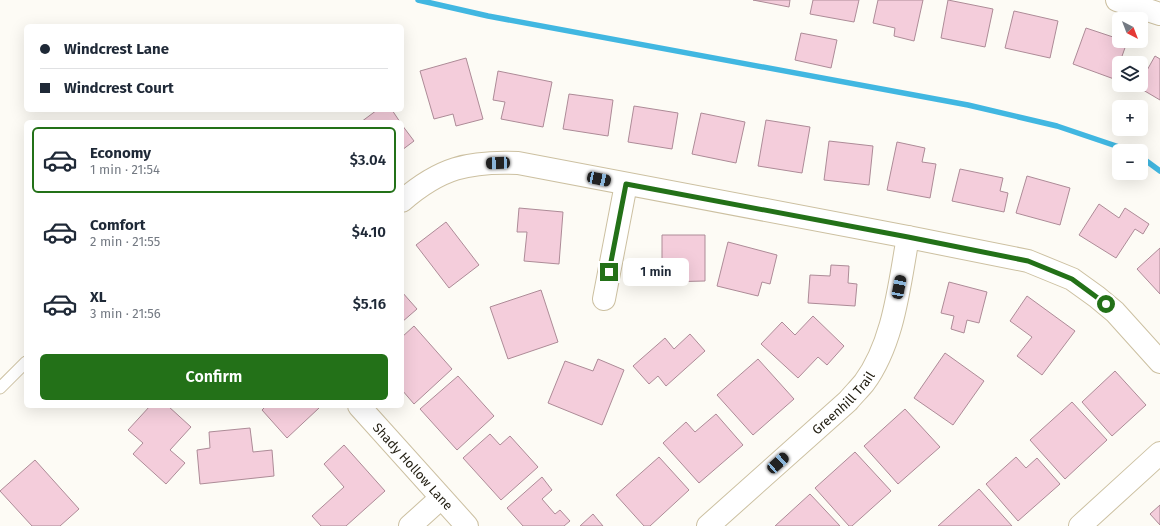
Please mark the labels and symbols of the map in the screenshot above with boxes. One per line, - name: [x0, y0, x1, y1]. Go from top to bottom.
- north arrow: [1112, 12, 1148, 48]
- car: [486, 157, 510, 169]
- car: [586, 171, 612, 187]
- callout: 1 min: [623, 258, 689, 286]
- route end: [600, 263, 618, 281]
- car: [891, 274, 907, 300]
- route start: [1097, 295, 1115, 313]
- street label: Greenhill Trail: [809, 369, 878, 438]
- street label: Shady Hollow Lane: [370, 420, 456, 513]
- car: [765, 451, 791, 475]

